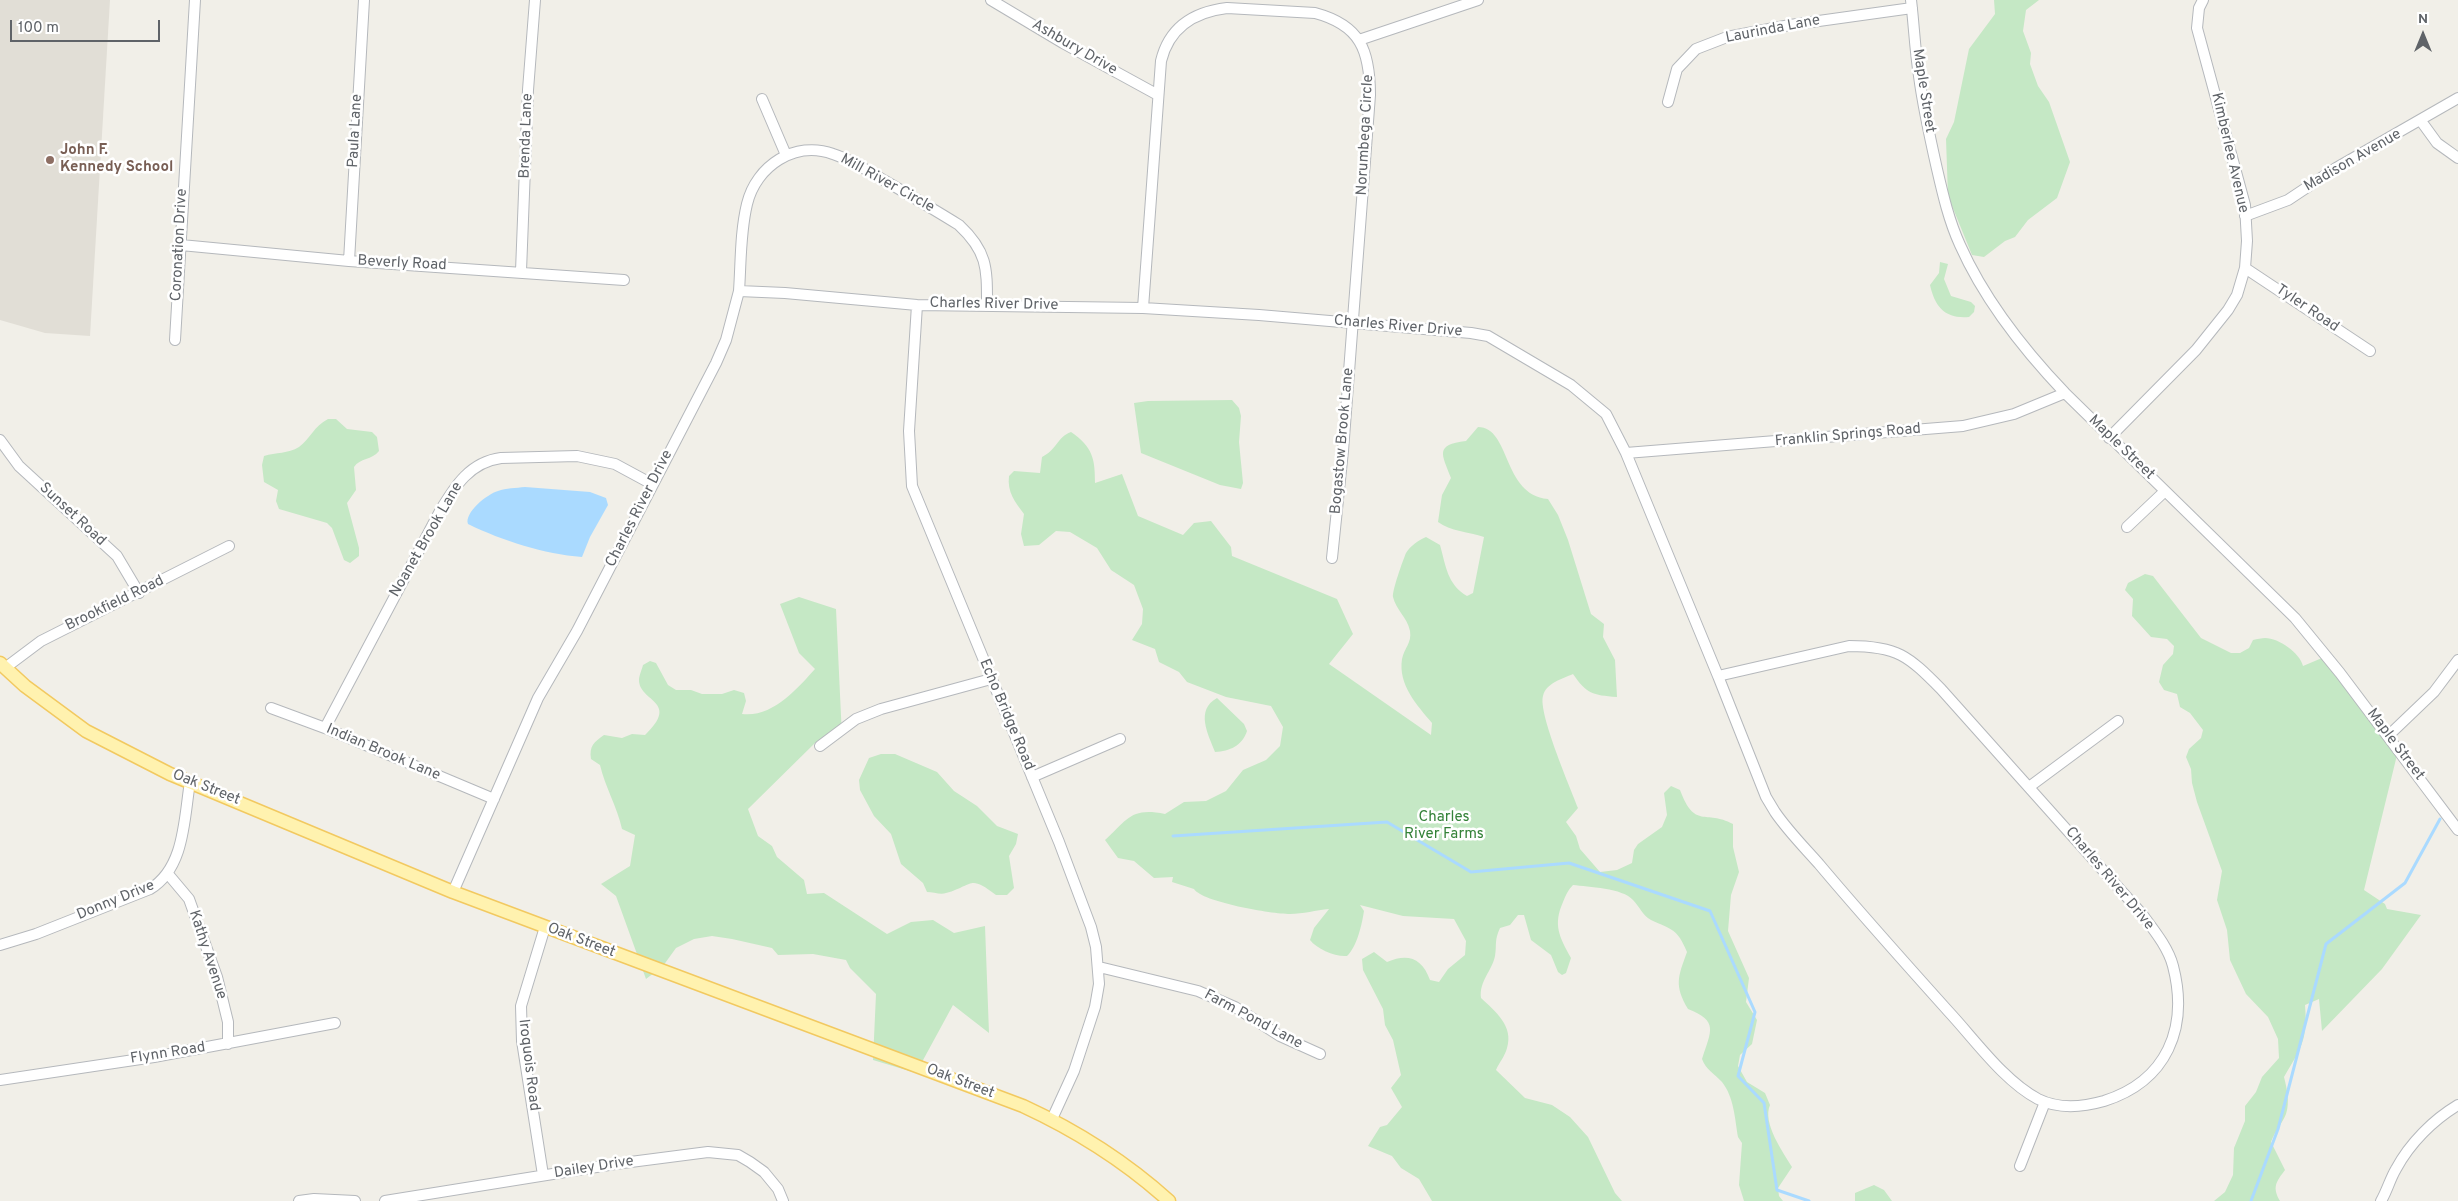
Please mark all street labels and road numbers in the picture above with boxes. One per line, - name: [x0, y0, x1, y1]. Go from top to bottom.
- street label: Laurinda Lane: [1724, 12, 1822, 48]
- street label: Ashbury Drive: [1028, 16, 1120, 80]
- street label: Maple Street: [1907, 48, 1939, 134]
- street label: Norumbega Circle: [1354, 74, 1378, 196]
- street label: Kimberlee Avenue: [2206, 91, 2252, 215]
- street label: Brenda Lane: [517, 93, 537, 179]
- street label: Paula Lane: [345, 94, 367, 168]
- street label: Madison Avenue: [2301, 126, 2405, 196]
- street label: Mill River Circle: [837, 151, 937, 217]
- street label: Coronation Drive: [168, 188, 192, 302]
- street label: Beverly Road: [357, 253, 447, 275]
- street label: Tyler Road: [2272, 281, 2342, 337]
- street label: Charles River Drive: [929, 295, 1059, 315]
- street label: Charles River Drive: [1333, 312, 1463, 342]
- street label: Bogastow Brook Lane: [1328, 367, 1358, 515]
- street label: Maple Street: [2084, 412, 2158, 484]
- street label: Franklin Springs Road: [1774, 421, 1922, 451]
- street label: Charles River Drive: [603, 447, 677, 571]
- street label: Noanet Brook Lane: [387, 479, 467, 601]
- street label: Sunset Road: [35, 480, 109, 550]
- street label: Brookfield Road: [63, 572, 167, 636]
- street label: Echo Bridge Road: [974, 657, 1038, 773]
- street label: Maple Street: [2362, 706, 2428, 784]
- street label: Indian Brook Lane: [323, 721, 443, 785]
- street label: Oak Street: [170, 766, 242, 810]
- street label: Charles River Drive: [2061, 824, 2157, 934]
- street label: Donny Drive: [74, 877, 158, 925]
- street label: Kathy Avenue: [184, 908, 230, 1002]
- street label: Oak Street: [544, 920, 618, 962]
- street label: Farm Pond Lane: [1201, 986, 1305, 1054]
- street label: Iroquois Road: [513, 1018, 543, 1112]
- street label: Flynn Road: [129, 1039, 207, 1069]
- street label: Oak Street: [923, 1061, 997, 1103]
- street label: Dailey Drive: [553, 1153, 635, 1183]

